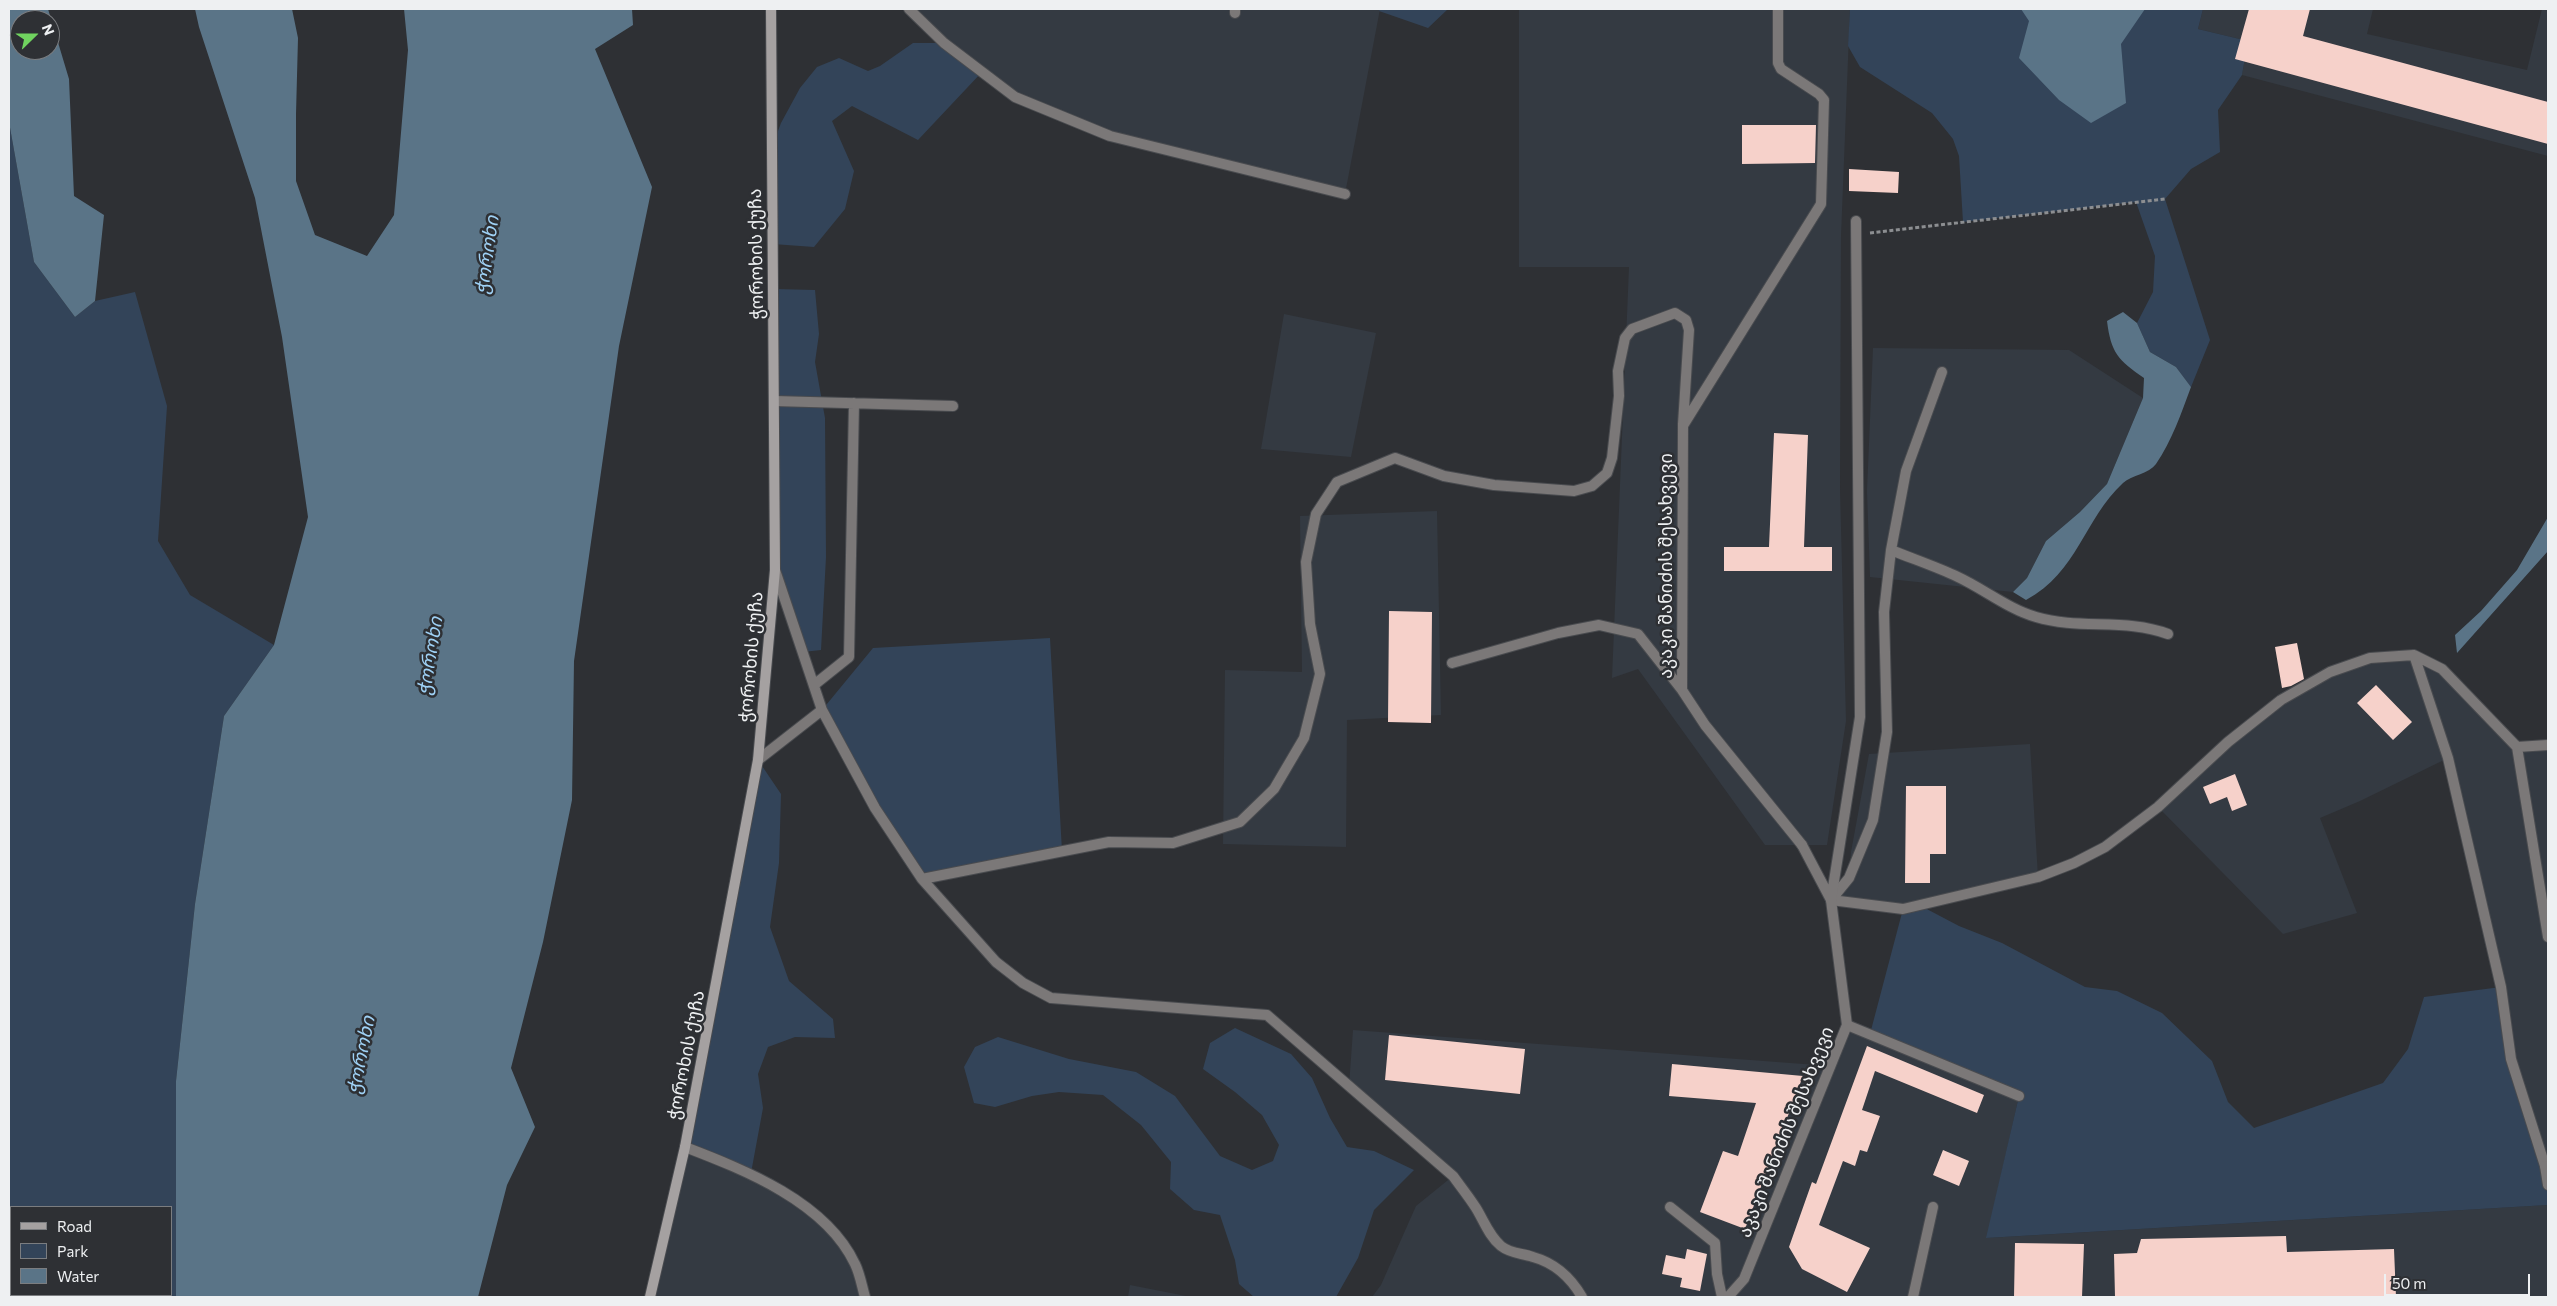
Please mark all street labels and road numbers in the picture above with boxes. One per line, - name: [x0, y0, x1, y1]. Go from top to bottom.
- street label: ჭოროხის ქუჩა: [744, 188, 768, 320]
- street label: აკაკი შანიძის შესახვევი: [1655, 453, 1677, 679]
- street label: ჭოროხის ქუჩა: [735, 591, 767, 723]
- street label: ჭოროხის ქუჩა: [663, 989, 709, 1121]
- street label: აკაკი შანიძის შესახვევი: [1734, 1023, 1838, 1241]

